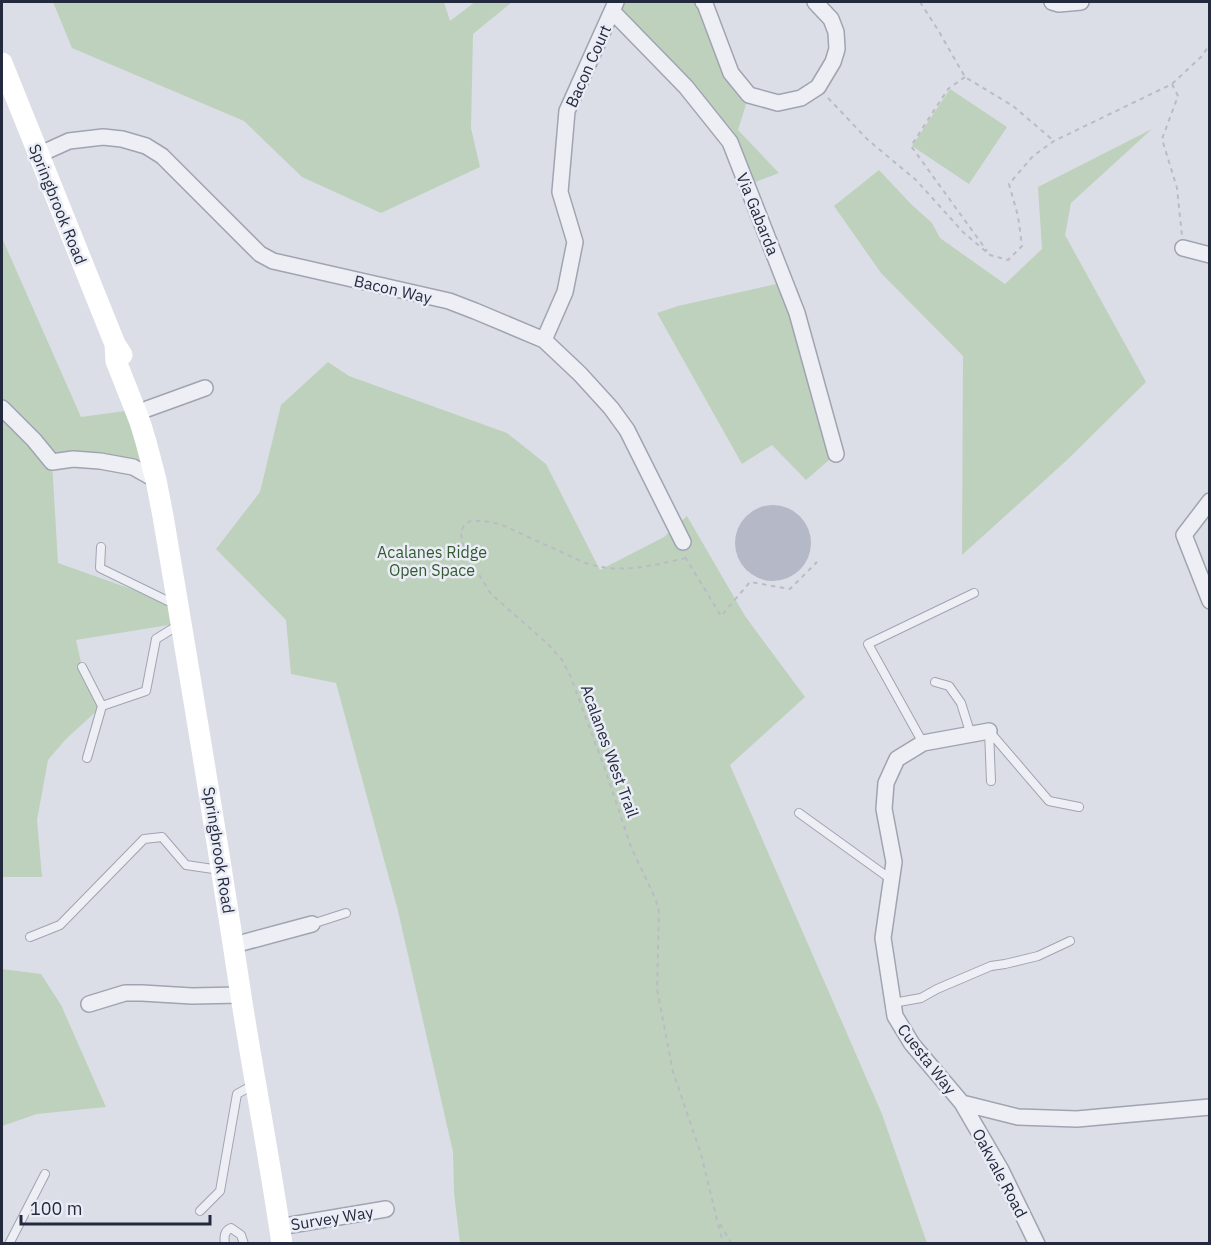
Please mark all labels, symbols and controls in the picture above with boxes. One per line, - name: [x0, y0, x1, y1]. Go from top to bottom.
- street label: Bacon Court: [561, 22, 615, 110]
- street label: Springbrook Road: [25, 141, 91, 267]
- street label: Via Gabarda: [732, 170, 784, 259]
- street label: Bacon Way: [352, 270, 434, 308]
- park label: Acalanes Ridge Open Space: [377, 542, 487, 580]
- street label: Acalanes West Trail: [577, 682, 643, 820]
- street label: Springbrook Road: [199, 785, 239, 915]
- street label: Cuesta Way: [893, 1020, 961, 1098]
- street label: Oakvale Road: [968, 1125, 1032, 1221]
- scale bar: [21, 1188, 210, 1226]
- text: 100 m: [30, 1197, 82, 1220]
- street label: Survey Way: [289, 1202, 375, 1234]

